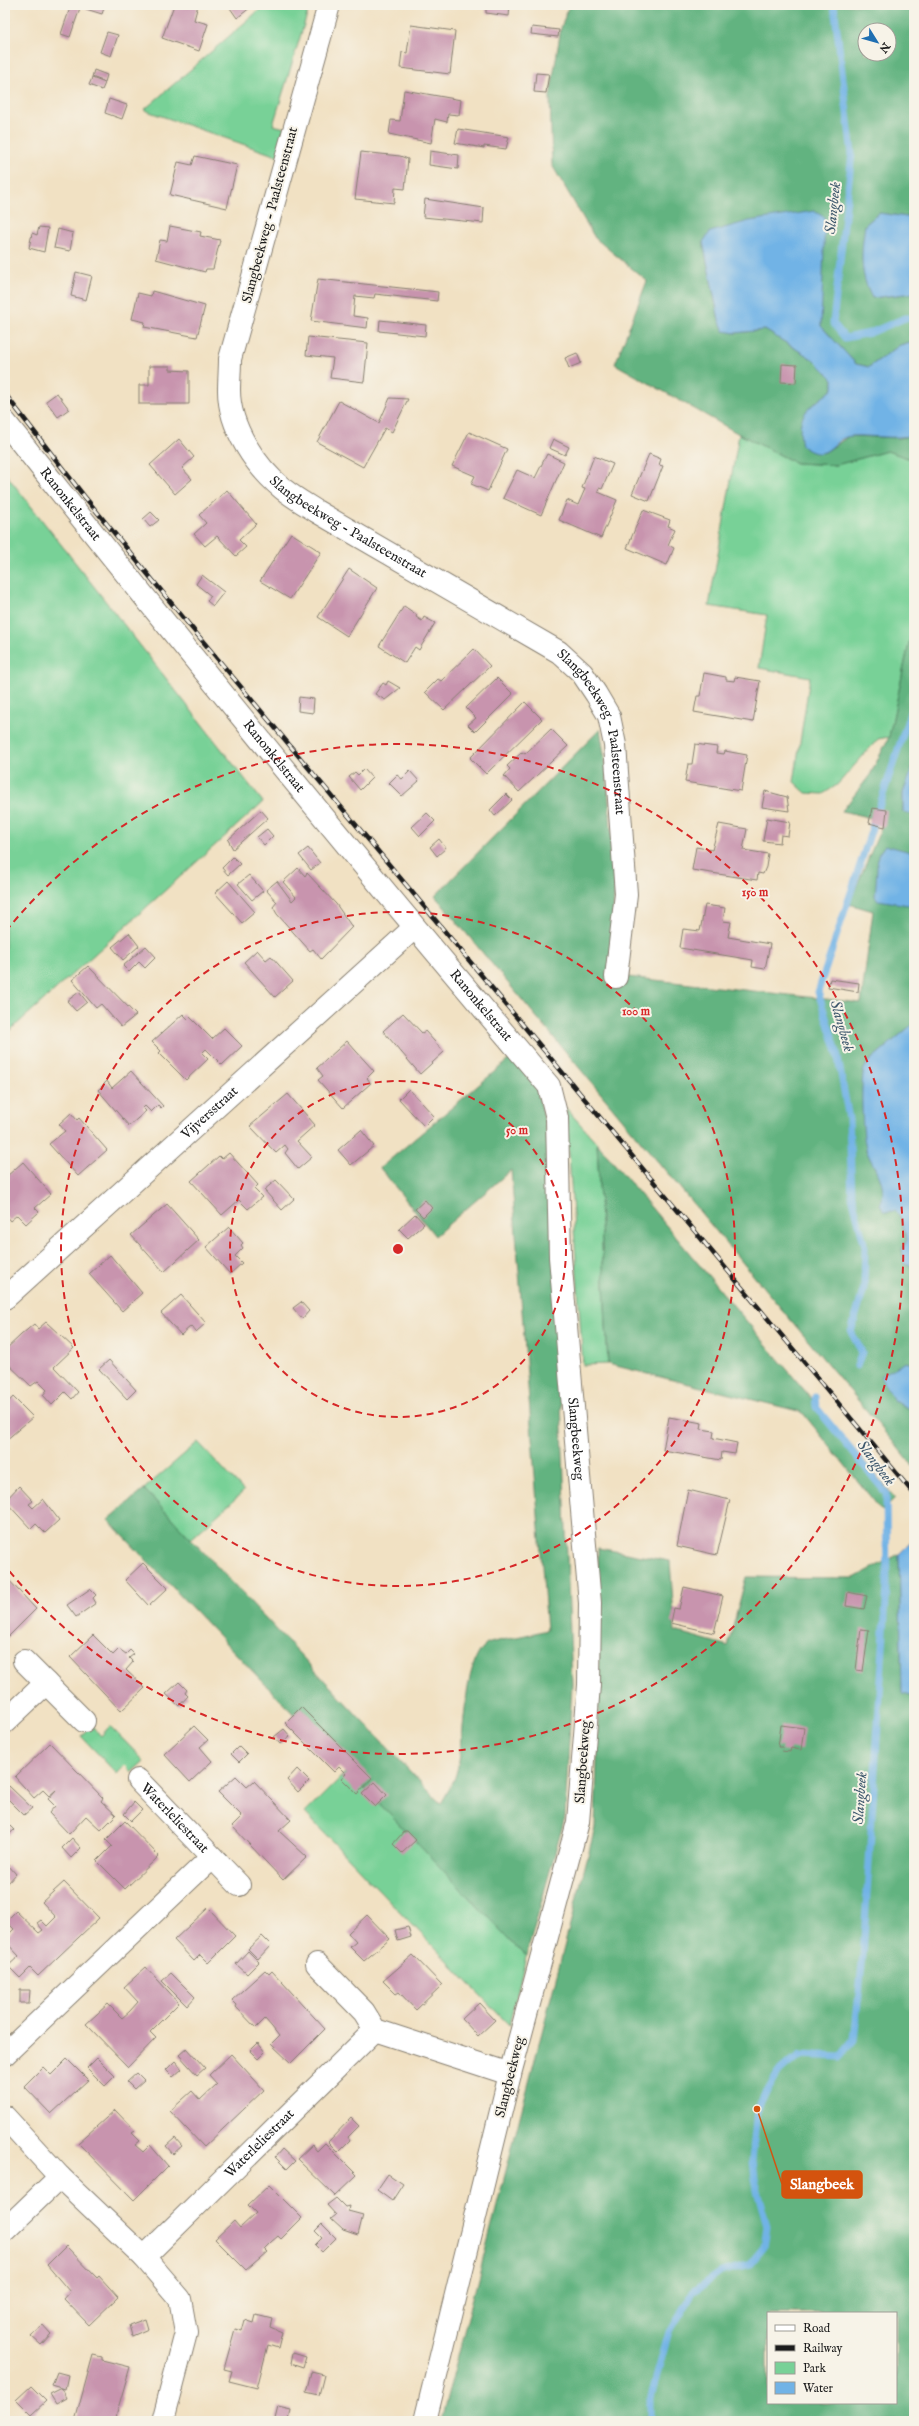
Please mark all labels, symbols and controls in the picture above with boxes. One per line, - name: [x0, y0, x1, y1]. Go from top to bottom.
- north arrow: [857, 22, 897, 62]
- text: N: [875, 39, 893, 56]
- street label: Slangbeekweg - Paalsteenstraat: [238, 125, 302, 305]
- water label: Slangbeek: [821, 181, 846, 235]
- street label: Ranonkelstraat: [36, 464, 105, 545]
- street label: Slangbeekweg - Paalsteenstraat: [265, 472, 430, 582]
- street label: Slangbeekweg - Paalsteenstraat: [553, 645, 629, 816]
- street label: Ranonkelstraat: [239, 716, 309, 796]
- text: 150 m: [742, 885, 769, 900]
- street label: Ranonkelstraat: [445, 966, 516, 1045]
- water label: Slangbeek: [825, 998, 858, 1054]
- text: 100 m: [622, 1004, 651, 1019]
- street label: Vijversstraat: [177, 1082, 242, 1144]
- text: 50 m: [506, 1123, 529, 1138]
- centre of rings: [391, 1242, 405, 1256]
- street label: Slangbeekweg: [563, 1397, 588, 1481]
- water label: Slangbeek: [852, 1436, 899, 1490]
- street label: Slangbeekweg: [571, 1720, 595, 1804]
- water label: Slangbeek: [849, 1771, 872, 1825]
- street label: Waterleliestraat: [137, 1779, 213, 1857]
- street label: Slangbeekweg: [491, 2034, 529, 2119]
- street label: Waterleliestraat: [221, 2105, 298, 2182]
- callout: Slangbeek: [782, 2171, 862, 2198]
- text: Slangbeek: [790, 2175, 855, 2194]
- legend: [767, 2312, 897, 2404]
- text: Road: [803, 2321, 831, 2336]
- text: Railway: [803, 2341, 842, 2356]
- text: Park: [803, 2361, 826, 2376]
- text: Water: [803, 2381, 834, 2396]

